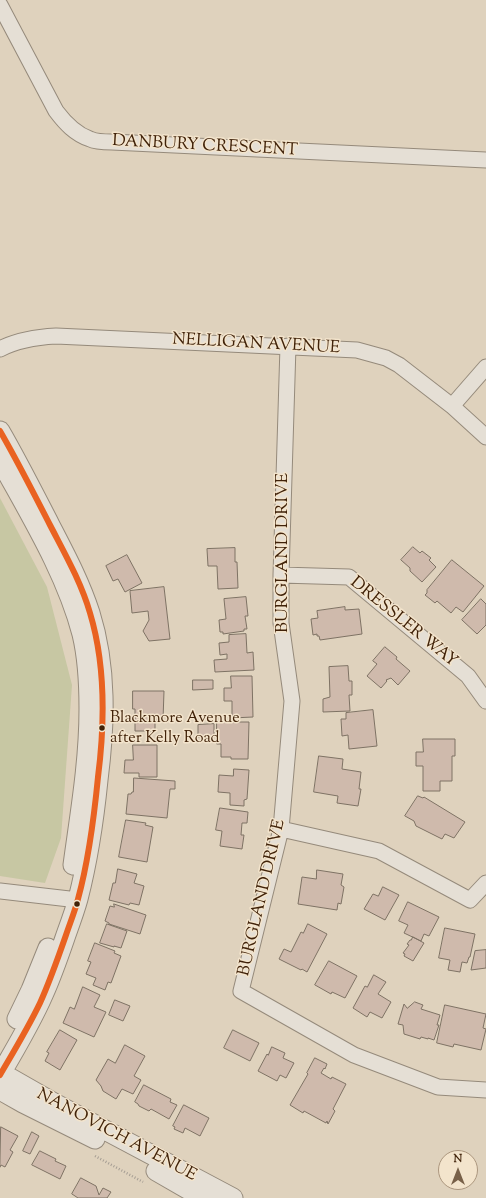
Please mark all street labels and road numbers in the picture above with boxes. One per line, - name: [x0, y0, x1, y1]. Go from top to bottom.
- street label: DANBURY CRESCENT: [112, 132, 298, 162]
- street label: NELLIGAN AVENUE: [172, 330, 340, 360]
- street label: BURGLAND DRIVE: [274, 473, 294, 633]
- street label: DRESSLER WAY: [345, 573, 461, 673]
- street label: BURGLAND DRIVE: [235, 818, 291, 978]
- street label: NANOVICH AVENUE: [33, 1085, 199, 1187]

